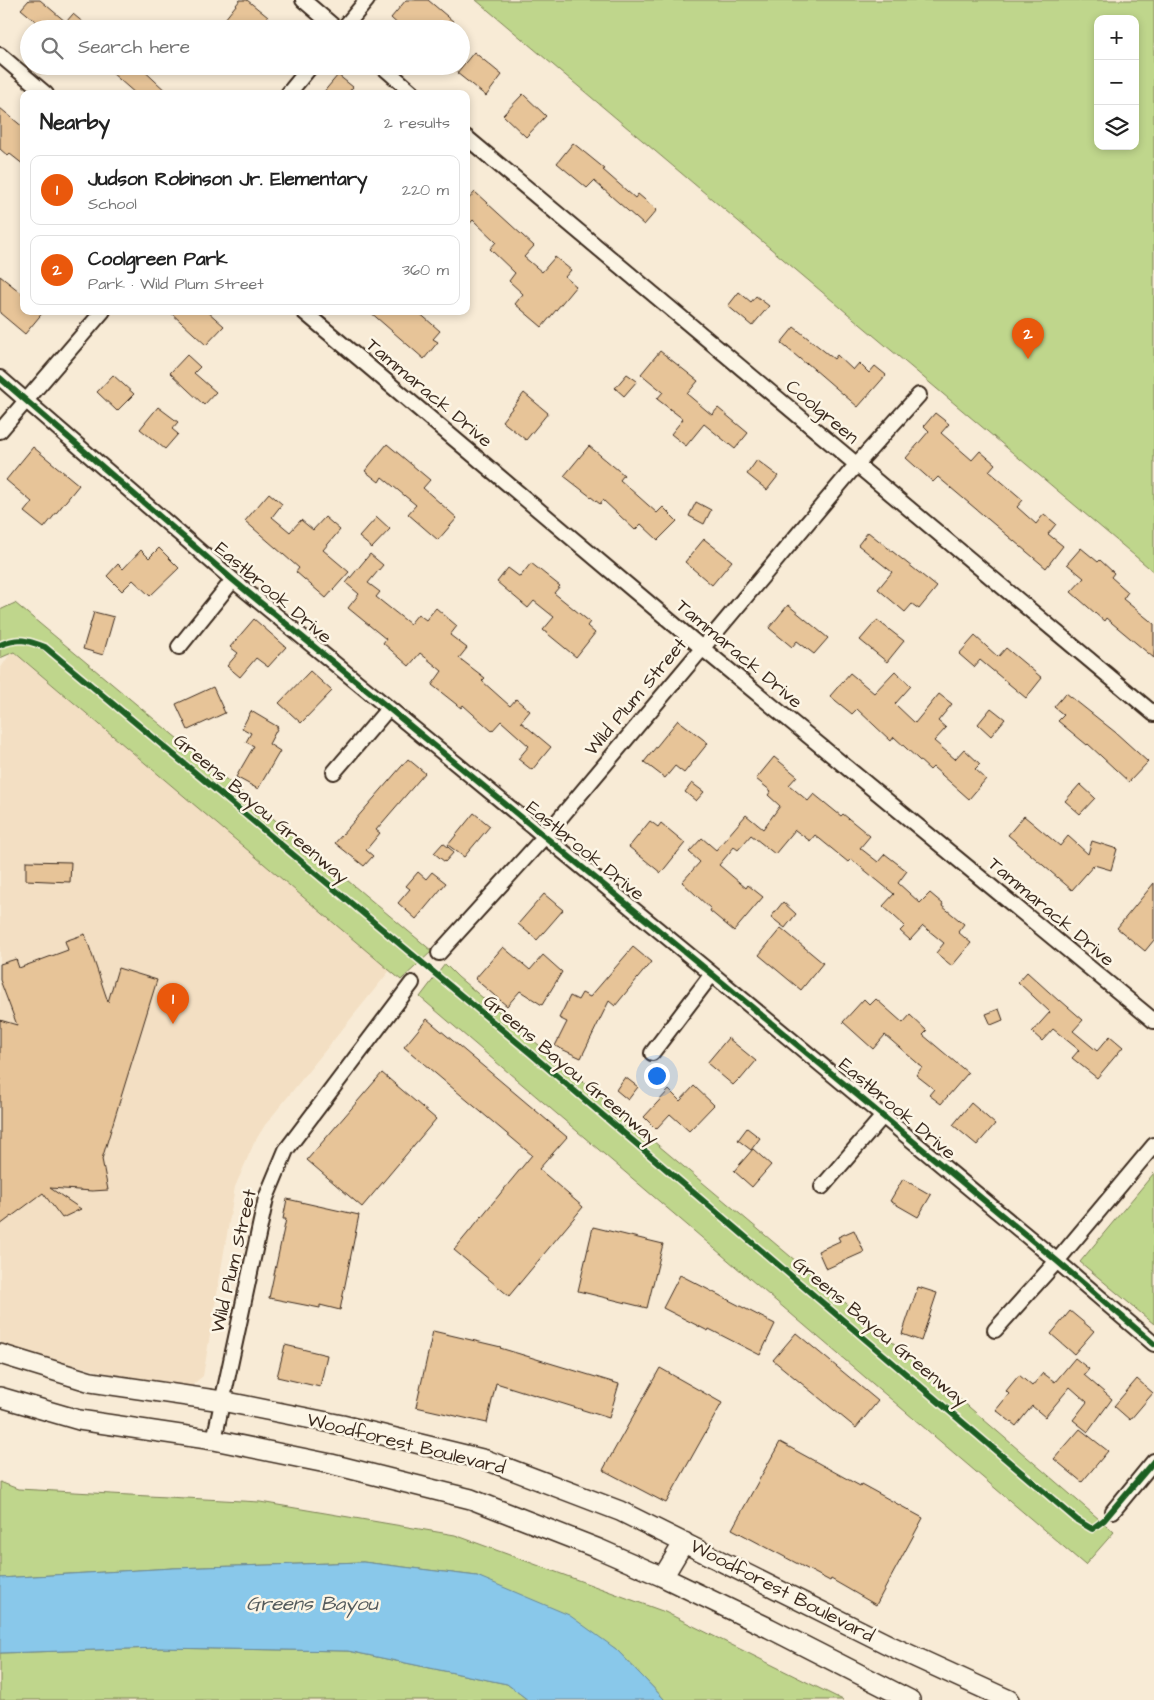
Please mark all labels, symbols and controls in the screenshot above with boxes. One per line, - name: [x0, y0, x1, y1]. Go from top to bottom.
- map controls: [1094, 15, 1139, 150]
- button: +: [1094, 15, 1139, 60]
- search box: [20, 20, 470, 75]
- icon: search: [38, 34, 66, 62]
- text: Search here: [78, 34, 190, 61]
- button: −: [1094, 60, 1139, 105]
- button: layers: [1094, 105, 1139, 150]
- text: Nearby: [40, 108, 110, 137]
- text: 2 results: [384, 112, 450, 134]
- text: Judson Robinson Jr. Elementary: [88, 166, 368, 193]
- text: 1: [56, 179, 58, 201]
- text: 220 m: [402, 179, 449, 201]
- text: School: [88, 193, 137, 215]
- text: Coolgreen Park: [88, 246, 228, 273]
- text: 2: [52, 259, 62, 281]
- text: 360 m: [402, 259, 449, 281]
- text: Park · Wild Plum Street: [88, 273, 264, 295]
- pin: 2: [1012, 318, 1044, 359]
- street label: Tammarack Drive: [360, 332, 498, 454]
- street label: Coolgreen: [779, 373, 864, 451]
- street label: Eastbrook Drive: [208, 536, 338, 650]
- street label: Tammarack Drive: [670, 593, 808, 715]
- street label: Wild Plum Street: [578, 632, 694, 762]
- street label: Greens Bayou Greenway: [167, 727, 355, 892]
- street label: Eastbrook Drive: [520, 795, 650, 907]
- street label: Tammarack Drive: [982, 851, 1120, 973]
- pin: 1: [157, 983, 189, 1024]
- street label: Greens Bayou Greenway: [477, 988, 665, 1153]
- street label: Eastbrook Drive: [832, 1052, 962, 1166]
- your location: [644, 1063, 670, 1089]
- street label: Wild Plum Street: [204, 1186, 264, 1336]
- street label: Greens Bayou Greenway: [786, 1250, 974, 1415]
- street label: Woodforest Boulevard: [304, 1406, 508, 1482]
- street label: Woodforest Boulevard: [685, 1533, 879, 1649]
- water label: Greens Bayou: [246, 1590, 380, 1619]

